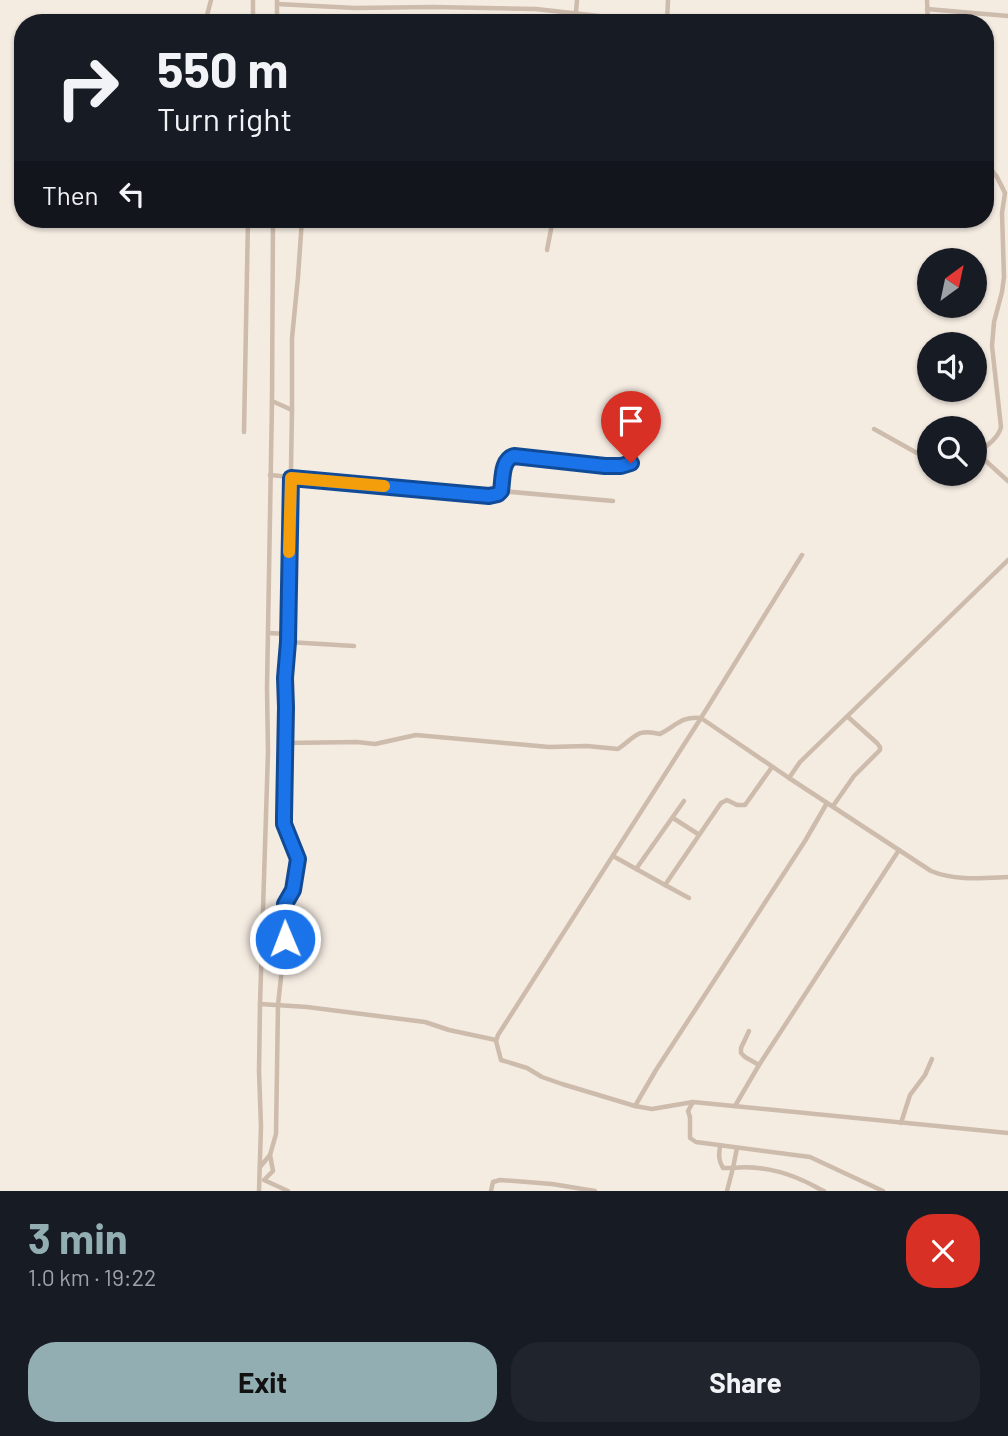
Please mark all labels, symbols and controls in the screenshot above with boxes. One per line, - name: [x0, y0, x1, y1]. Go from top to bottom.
- text: 550 m: [157, 39, 288, 98]
- icon: right: [42, 42, 133, 133]
- text: Turn right: [157, 99, 292, 137]
- icon: left: [113, 175, 151, 213]
- text: Then: [42, 179, 99, 210]
- north arrow: [917, 248, 987, 318]
- map controls: [917, 248, 987, 486]
- button: sound: [917, 332, 987, 402]
- pin: [601, 391, 661, 463]
- icon: arrive: [612, 402, 650, 440]
- button: search: [917, 416, 987, 486]
- position arrow: [248, 902, 322, 976]
- text: 3 min: [28, 1212, 128, 1262]
- button: close: [906, 1214, 980, 1288]
- text: 1.0 km · 19:22: [28, 1263, 156, 1291]
- button: Exit: [28, 1342, 497, 1422]
- button: Share: [511, 1342, 980, 1422]

